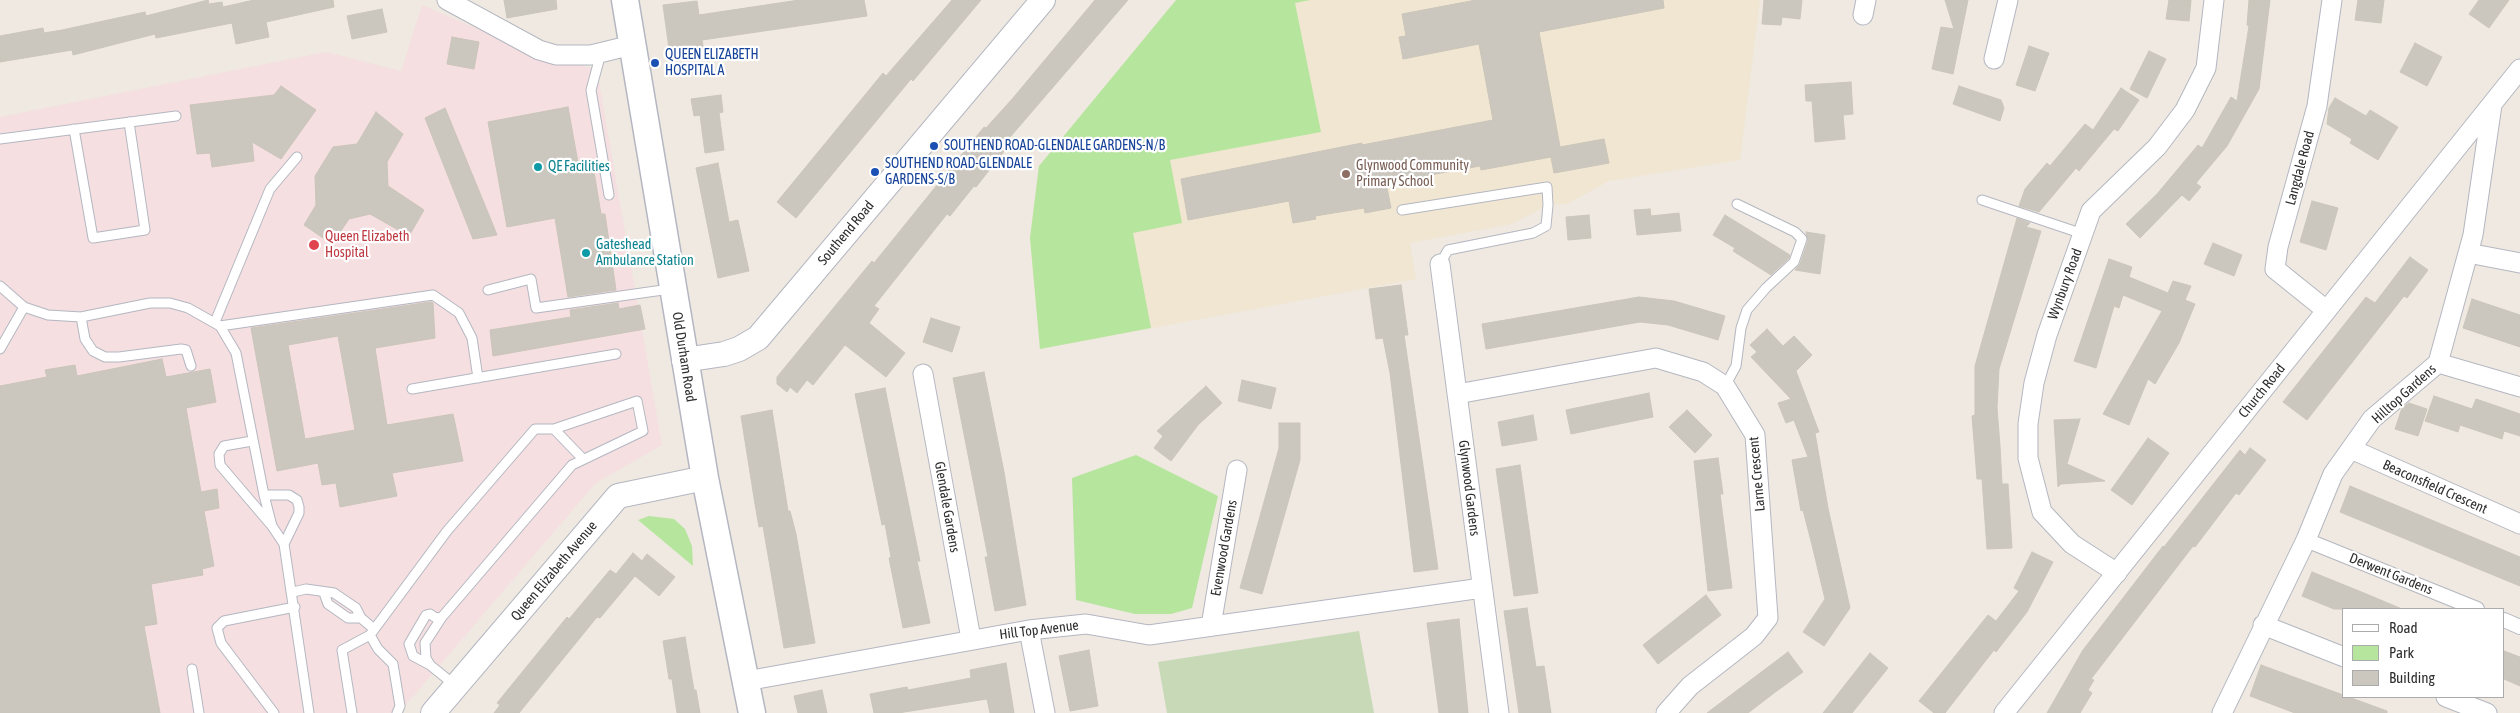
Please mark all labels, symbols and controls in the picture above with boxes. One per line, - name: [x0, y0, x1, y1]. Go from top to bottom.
- place label: QUEEN ELIZABETH HOSPITAL A: [665, 47, 759, 80]
- marker: QUEEN ELIZABETH HOSPITAL A: [649, 57, 661, 69]
- street label: Langdale Road: [2282, 129, 2318, 207]
- place label: SOUTHEND ROAD-GLENDALE GARDENS-N/B: [944, 138, 1165, 154]
- marker: SOUTHEND ROAD-GLENDALE GARDENS-N/B: [928, 140, 940, 152]
- place label: SOUTHEND ROAD-GLENDALE GARDENS-S/B: [885, 156, 1032, 188]
- place label: Glynwood Community Primary School: [1356, 158, 1469, 190]
- place label: QE Facilities: [548, 159, 610, 175]
- marker: QE Facilities: [532, 161, 544, 173]
- marker: SOUTHEND ROAD-GLENDALE GARDENS-S/B: [869, 166, 881, 178]
- marker: Glynwood Community Primary School: [1340, 168, 1352, 180]
- street label: Southend Road: [814, 198, 878, 268]
- place label: Queen Elizabeth Hospital: [325, 229, 410, 262]
- place label: Gateshead Ambulance Station: [596, 237, 694, 270]
- marker: Queen Elizabeth Hospital: [307, 238, 321, 252]
- street label: Wynbury Road: [2044, 246, 2086, 322]
- marker: Gateshead Ambulance Station: [580, 247, 592, 259]
- street label: Old Durham Road: [669, 311, 699, 403]
- street label: Church Road: [2235, 361, 2289, 421]
- street label: Hilltop Gardens: [2368, 361, 2440, 427]
- street label: Larne Crescent: [1745, 436, 1769, 512]
- street label: Glynwood Gardens: [1455, 439, 1483, 537]
- street label: Beaconsfield Crescent: [2380, 456, 2490, 518]
- street label: Glendale Gardens: [931, 460, 963, 554]
- street label: Evenwood Gardens: [1207, 499, 1241, 597]
- street label: Queen Elizabeth Avenue: [507, 518, 601, 624]
- street label: Derwent Gardens: [2347, 550, 2435, 598]
- legend: [2342, 608, 2505, 698]
- street label: Hill Top Avenue: [998, 617, 1080, 643]
- text: Road: [2389, 619, 2418, 636]
- text: Park: [2389, 644, 2414, 661]
- text: Building: [2389, 669, 2435, 686]

